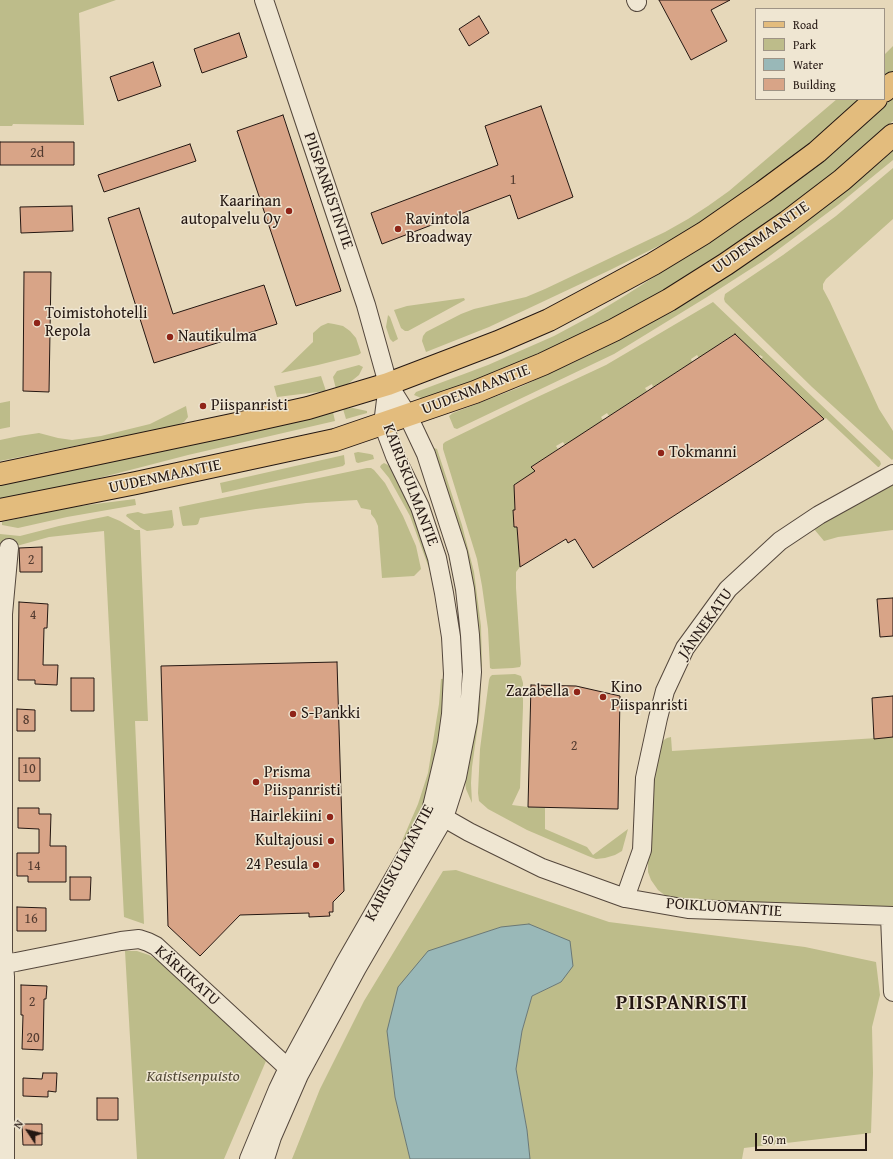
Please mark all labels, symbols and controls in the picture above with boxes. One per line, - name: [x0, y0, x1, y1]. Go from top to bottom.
- legend: [755, 8, 885, 100]
- text: Road: [793, 16, 818, 33]
- text: Park: [793, 36, 816, 53]
- text: Water: [793, 56, 823, 73]
- text: Building: [793, 76, 836, 93]
- street label: PIISPANRISTINTIE: [299, 130, 357, 252]
- house number: 2d: [30, 145, 44, 161]
- house number: 1: [510, 172, 516, 188]
- place label: Kaarinan autopalvelu Oy: [181, 192, 281, 230]
- street label: UUDENMAANTIE: [709, 197, 813, 279]
- marker: Kaarinan autopalvelu Oy: [284, 206, 294, 216]
- place label: Ravintola Broadway: [406, 210, 472, 248]
- marker: Ravintola Broadway: [393, 224, 403, 234]
- place label: Toimistohotelli Repola: [45, 304, 148, 342]
- marker: Toimistohotelli Repola: [32, 318, 42, 328]
- place label: Nautikulma: [178, 327, 257, 347]
- marker: Nautikulma: [165, 332, 175, 342]
- street label: UUDENMAANTIE: [419, 361, 533, 419]
- place label: Piispanristi: [211, 396, 288, 416]
- marker: Piispanristi: [198, 401, 208, 411]
- street label: KAIRISKULMANTIE: [378, 421, 442, 549]
- place label: Tokmanni: [669, 443, 737, 463]
- marker: Tokmanni: [656, 448, 666, 458]
- street label: UUDENMAANTIE: [107, 456, 223, 498]
- house number: 2: [28, 552, 34, 568]
- street label: JÄNNEKATU: [675, 585, 737, 663]
- house number: 4: [30, 607, 36, 623]
- place label: Kino Piispanristi: [611, 678, 688, 716]
- place label: Zazabella: [506, 682, 569, 702]
- marker: Zazabella: [572, 687, 582, 697]
- marker: Kino Piispanristi: [598, 692, 608, 702]
- place label: S-Pankki: [301, 704, 360, 724]
- marker: S-Pankki: [288, 709, 298, 719]
- house number: 8: [23, 712, 29, 728]
- house number: 2: [571, 738, 577, 754]
- house number: 10: [22, 761, 36, 777]
- place label: Prisma Piispanristi: [264, 763, 341, 801]
- marker: Prisma Piispanristi: [251, 777, 261, 787]
- street label: KAIRISKULMANTIE: [361, 801, 439, 925]
- place label: Hairlekiini: [250, 807, 322, 827]
- marker: Hairlekiini: [325, 812, 335, 822]
- place label: Kultajousi: [255, 831, 323, 851]
- marker: Kultajousi: [326, 836, 336, 846]
- place label: 24 Pesula: [246, 855, 308, 875]
- house number: 14: [27, 858, 41, 874]
- marker: 24 Pesula: [311, 860, 321, 870]
- street label: POIKLUOMANTIE: [665, 894, 783, 922]
- house number: 16: [24, 911, 38, 927]
- street label: KÄRKIKATU: [151, 942, 223, 1010]
- district label: PIISPANRISTI: [616, 992, 748, 1016]
- house number: 2: [29, 994, 35, 1010]
- house number: 20: [26, 1030, 40, 1046]
- park label: Kaistisenpuisto: [146, 1067, 240, 1087]
- north arrow: [8, 1111, 48, 1151]
- text: N: [10, 1117, 27, 1132]
- scale bar: [757, 1125, 869, 1151]
- text: 50 m: [762, 1131, 786, 1148]

